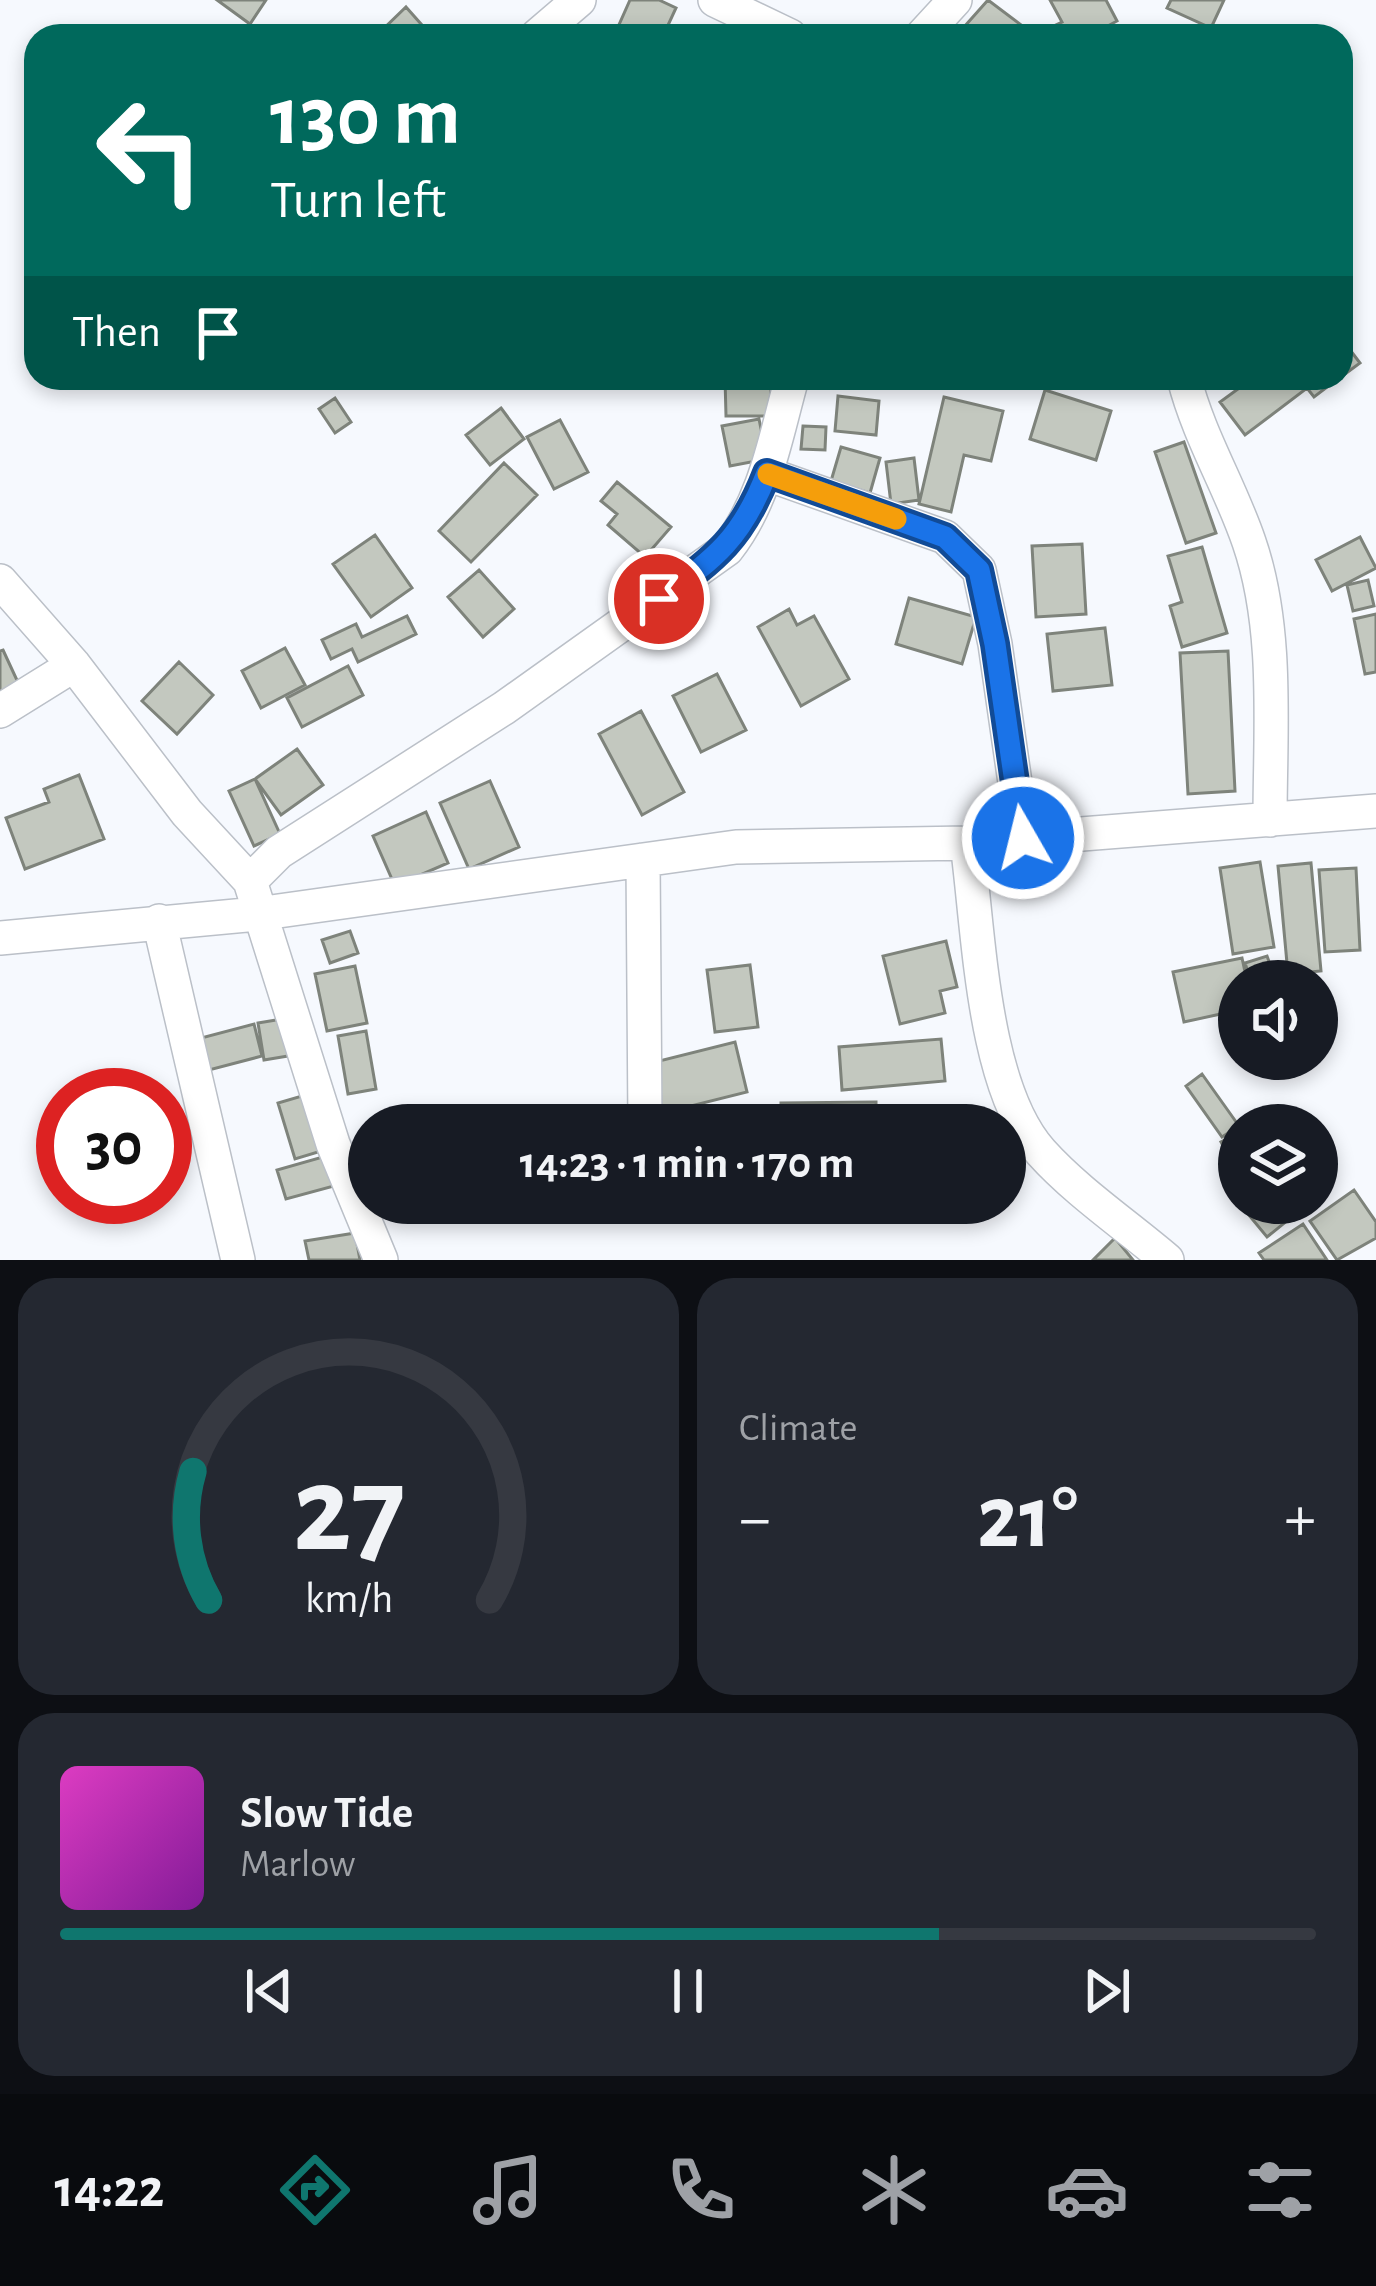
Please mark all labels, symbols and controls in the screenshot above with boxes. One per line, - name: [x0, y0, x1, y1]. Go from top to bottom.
- icon: left: [72, 72, 228, 228]
- text: 130 m: [270, 76, 461, 160]
- text: Turn left: [270, 174, 446, 228]
- icon: arrive: [185, 300, 251, 366]
- text: Then: [72, 310, 161, 355]
- pin: [608, 548, 710, 650]
- icon: arrive: [626, 566, 692, 632]
- position arrow: [960, 775, 1086, 901]
- map controls: [1218, 960, 1338, 1224]
- button: sound: [1218, 960, 1338, 1080]
- speed limit sign: 30: [36, 1068, 192, 1224]
- button: layers: [1218, 1104, 1338, 1224]
- text: 14:23 · 1 min · 170 m: [520, 1141, 854, 1186]
- text: Climate: [739, 1409, 857, 1448]
- text: 27: [292, 1449, 405, 1574]
- text: 21°: [977, 1474, 1078, 1564]
- text: −: [739, 1486, 771, 1552]
- text: +: [1284, 1486, 1316, 1552]
- text: km/h: [304, 1577, 393, 1620]
- text: Slow Tide: [240, 1791, 413, 1836]
- text: Marlow: [240, 1845, 355, 1884]
- icon: previous: [236, 1958, 302, 2024]
- icon: pause: [655, 1958, 721, 2024]
- icon: next: [1074, 1958, 1140, 2024]
- icon: directions: [273, 2148, 357, 2232]
- icon: music: [466, 2148, 550, 2232]
- icon: phone: [659, 2148, 743, 2232]
- icon: climate: [852, 2148, 936, 2232]
- icon: car: [1045, 2148, 1129, 2232]
- icon: filters: [1238, 2148, 1322, 2232]
- text: 14:22: [54, 2163, 164, 2217]

